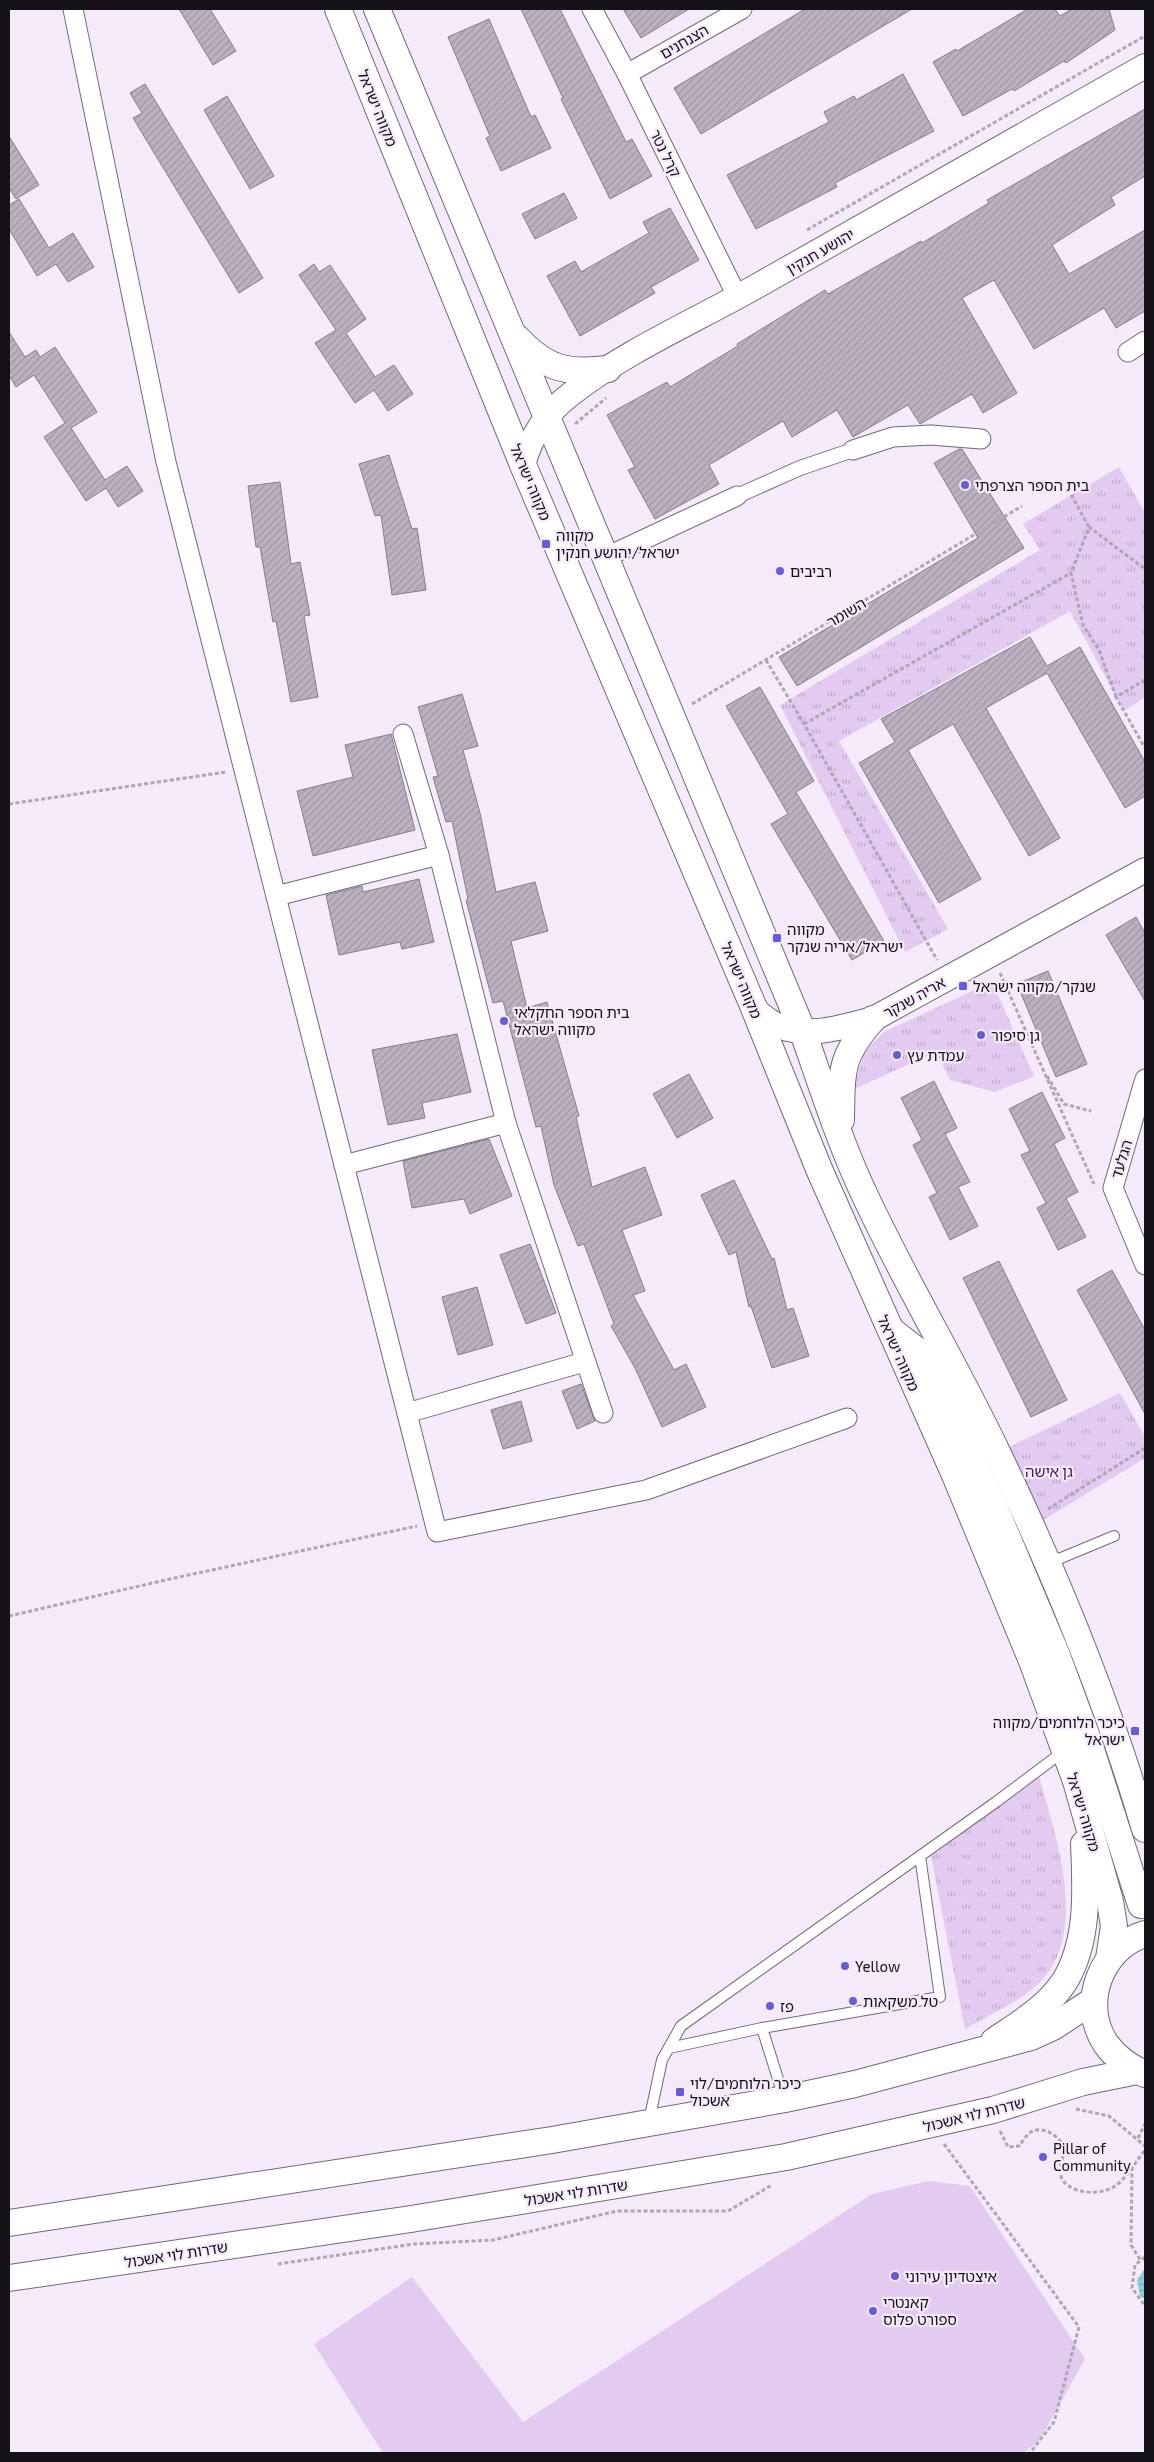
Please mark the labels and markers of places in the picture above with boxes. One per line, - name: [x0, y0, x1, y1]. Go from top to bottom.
- place label: בית הספר הצרפתי: [975, 476, 1090, 494]
- marker: בית הספר הצרפתי: [959, 479, 971, 491]
- place label: מקווה ישראל/יהושע חנקין: [556, 526, 680, 561]
- marker: מקווה ישראל/יהושע חנקין: [540, 538, 552, 550]
- place label: רביבים: [790, 562, 832, 580]
- marker: רביבים: [774, 565, 786, 577]
- place label: מקווה ישראל/אריה שנקר: [787, 920, 903, 955]
- marker: מקווה ישראל/אריה שנקר: [771, 932, 783, 944]
- place label: שנקר/מקווה ישראל: [973, 977, 1096, 995]
- marker: שנקר/מקווה ישראל: [957, 980, 969, 992]
- place label: בית הספר החקלאי מקווה ישראל: [514, 1003, 630, 1038]
- marker: בית הספר החקלאי מקווה ישראל: [498, 1015, 510, 1027]
- place label: גן סיפור: [991, 1026, 1040, 1044]
- marker: גן סיפור: [975, 1029, 987, 1041]
- place label: עמדת עץ: [907, 1046, 964, 1064]
- marker: עמדת עץ: [891, 1049, 903, 1061]
- place label: כיכר הלוחמים/מקווה ישראל: [993, 1713, 1125, 1748]
- marker: כיכר הלוחמים/מקווה ישראל: [1129, 1725, 1141, 1737]
- place label: Yellow: [855, 1957, 900, 1975]
- marker: Yellow: [839, 1960, 851, 1972]
- place label: טל משקאות: [863, 1992, 938, 2010]
- marker: טל משקאות: [847, 1995, 859, 2007]
- place label: פז: [780, 1997, 794, 2015]
- marker: פז: [764, 2000, 776, 2012]
- place label: כיכר הלוחמים/לוי אשכול: [690, 2074, 802, 2109]
- marker: כיכר הלוחמים/לוי אשכול: [674, 2086, 686, 2098]
- place label: Pillar of Community: [1053, 2139, 1131, 2174]
- marker: Pillar of Community: [1037, 2151, 1049, 2163]
- place label: איצטדיון עירוני: [905, 2267, 997, 2285]
- marker: איצטדיון עירוני: [889, 2270, 901, 2282]
- place label: קאנטרי ספורט פלוס: [883, 2293, 957, 2328]
- marker: קאנטרי ספורט פלוס: [867, 2305, 879, 2317]

